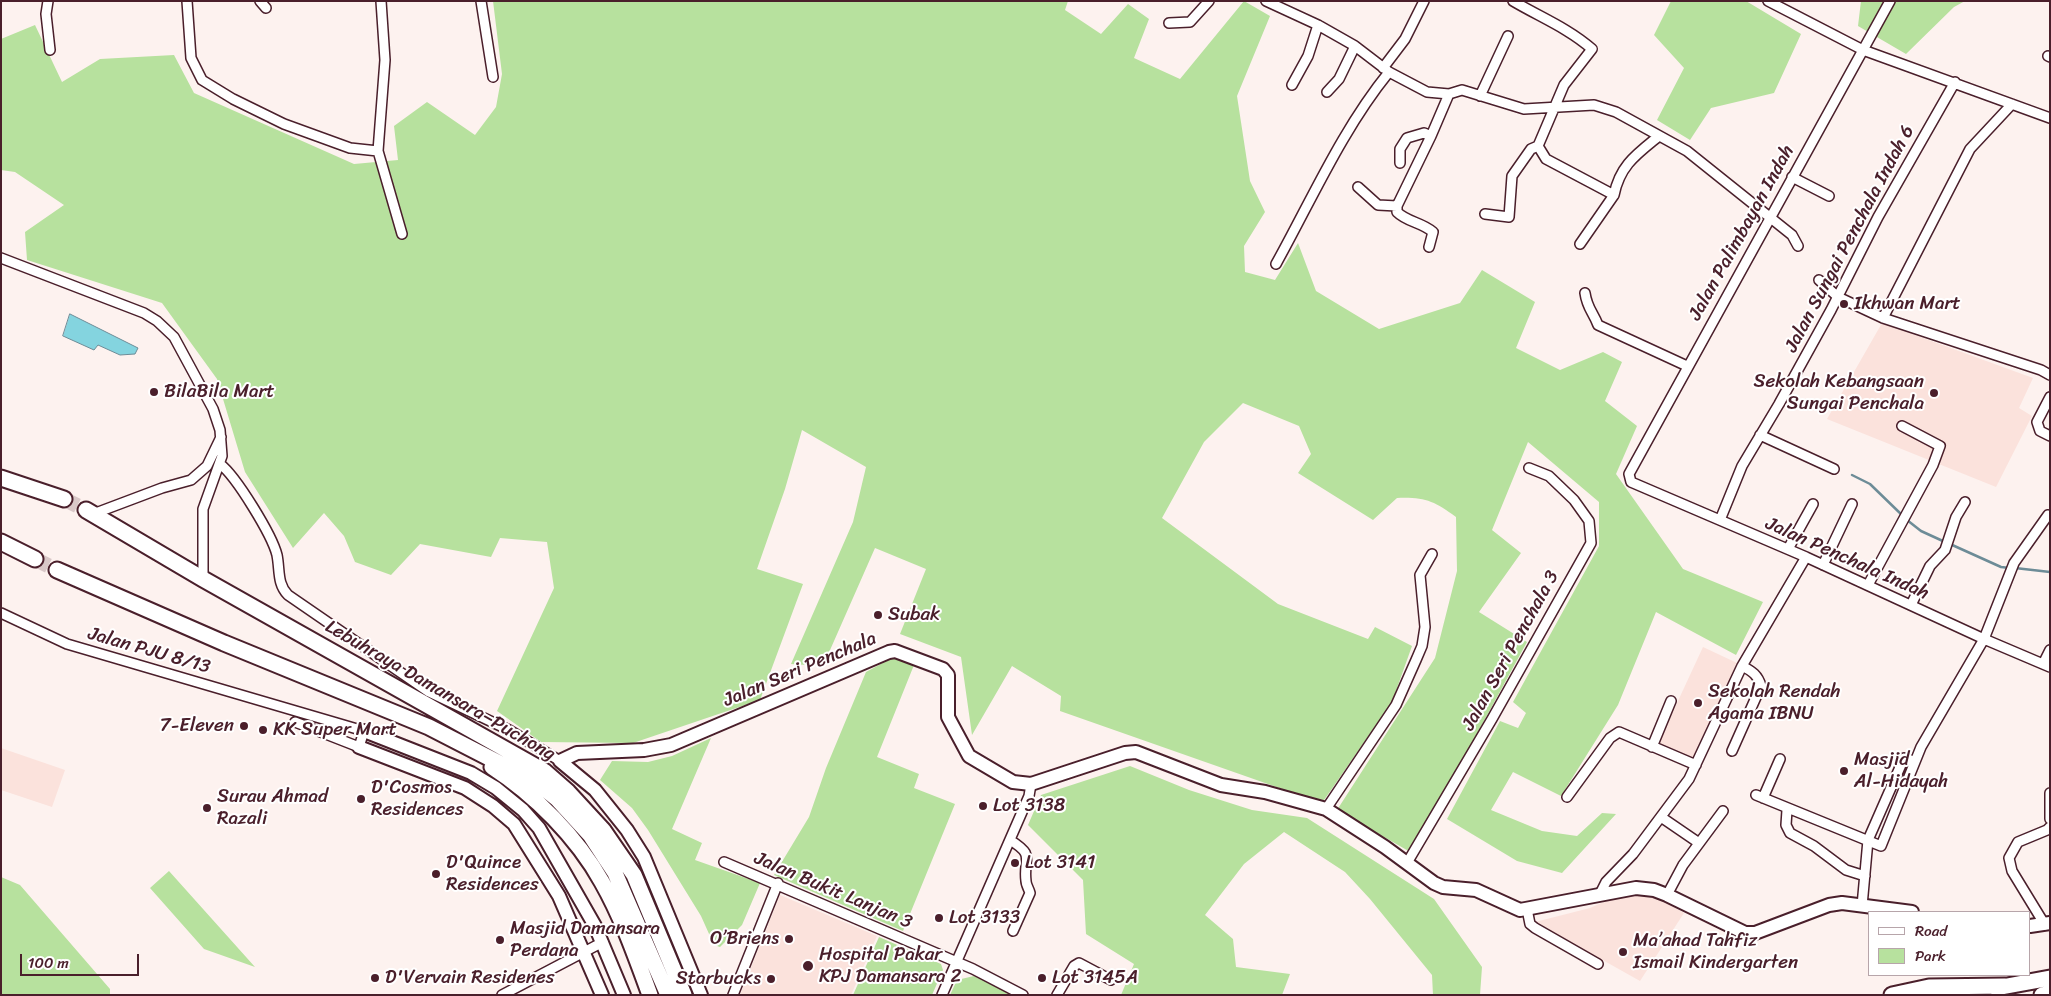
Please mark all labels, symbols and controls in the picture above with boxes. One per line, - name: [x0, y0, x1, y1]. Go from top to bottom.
- street label: Jalan Sungai Penchala Indah 6: [1780, 122, 1920, 356]
- street label: Jalan Palimbayan Indah: [1684, 142, 1800, 324]
- place label: Ikhwan Mart: [1854, 293, 1961, 315]
- marker: Ikhwan Mart: [1838, 298, 1850, 310]
- place label: Sekolah Kebangsaan Sungai Penchala: [1754, 371, 1924, 415]
- place label: BilaBila Mart: [164, 381, 275, 403]
- marker: BilaBila Mart: [148, 386, 160, 398]
- marker: Sekolah Kebangsaan Sungai Penchala: [1928, 387, 1940, 399]
- street label: Jalan Penchala Indah: [1762, 513, 1932, 605]
- street label: Jalan Seri Penchala 3: [1458, 567, 1564, 735]
- place label: Subak: [888, 604, 940, 626]
- marker: Subak: [872, 609, 884, 621]
- street label: Lebuhraya Damansara–Puchong: [321, 616, 559, 766]
- street label: Jalan PJU 8/13: [85, 623, 213, 679]
- street label: Jalan Seri Penchala: [720, 628, 880, 712]
- place label: Sekolah Rendah Agama IBNU: [1708, 681, 1840, 725]
- marker: Sekolah Rendah Agama IBNU: [1692, 697, 1704, 709]
- place label: 7-Eleven: [160, 715, 234, 737]
- place label: KK Super Mart: [273, 719, 397, 741]
- marker: 7-Eleven: [238, 720, 250, 732]
- marker: KK Super Mart: [257, 724, 269, 736]
- place label: Masjid Al-Hidayah: [1854, 749, 1948, 793]
- marker: Masjid Al-Hidayah: [1838, 765, 1850, 777]
- place label: D'Cosmos Residences: [371, 777, 464, 821]
- place label: Surau Ahmad Razali: [217, 786, 328, 830]
- marker: D'Cosmos Residences: [355, 793, 367, 805]
- place label: Lot 3138: [993, 795, 1065, 817]
- marker: Lot 3138: [977, 800, 989, 812]
- marker: Surau Ahmad Razali: [201, 802, 213, 814]
- street label: Jalan Bukit Lanjan 3: [751, 847, 915, 935]
- place label: D'Quince Residences: [446, 852, 539, 896]
- place label: Lot 3141: [1025, 852, 1095, 874]
- marker: Lot 3141: [1009, 857, 1021, 869]
- marker: D'Quince Residences: [430, 868, 442, 880]
- place label: Lot 3133: [949, 907, 1020, 929]
- legend: [1868, 911, 2031, 976]
- marker: Lot 3133: [933, 912, 945, 924]
- place label: Masjid Damansara Perdana: [510, 918, 660, 962]
- text: Road: [1915, 918, 1947, 944]
- place label: O’Briens: [710, 928, 779, 950]
- place label: Ma’ahad Tahfiz Ismail Kindergarten: [1633, 930, 1798, 974]
- marker: O’Briens: [783, 933, 795, 945]
- marker: Masjid Damansara Perdana: [494, 934, 506, 946]
- text: Park: [1915, 943, 1946, 969]
- scale bar: [22, 944, 141, 976]
- place label: Hospital Pakar KPJ Damansara 2: [819, 944, 961, 988]
- marker: Ma’ahad Tahfiz Ismail Kindergarten: [1617, 946, 1629, 958]
- text: 100 m: [28, 950, 69, 976]
- marker: Hospital Pakar KPJ Damansara 2: [801, 959, 815, 973]
- place label: D'Vervain Residenes: [385, 967, 554, 989]
- place label: Lot 3145A: [1052, 967, 1138, 989]
- place label: Starbucks: [676, 968, 761, 990]
- marker: D'Vervain Residenes: [369, 972, 381, 984]
- marker: Lot 3145A: [1036, 972, 1048, 984]
- marker: Starbucks: [765, 973, 777, 985]

